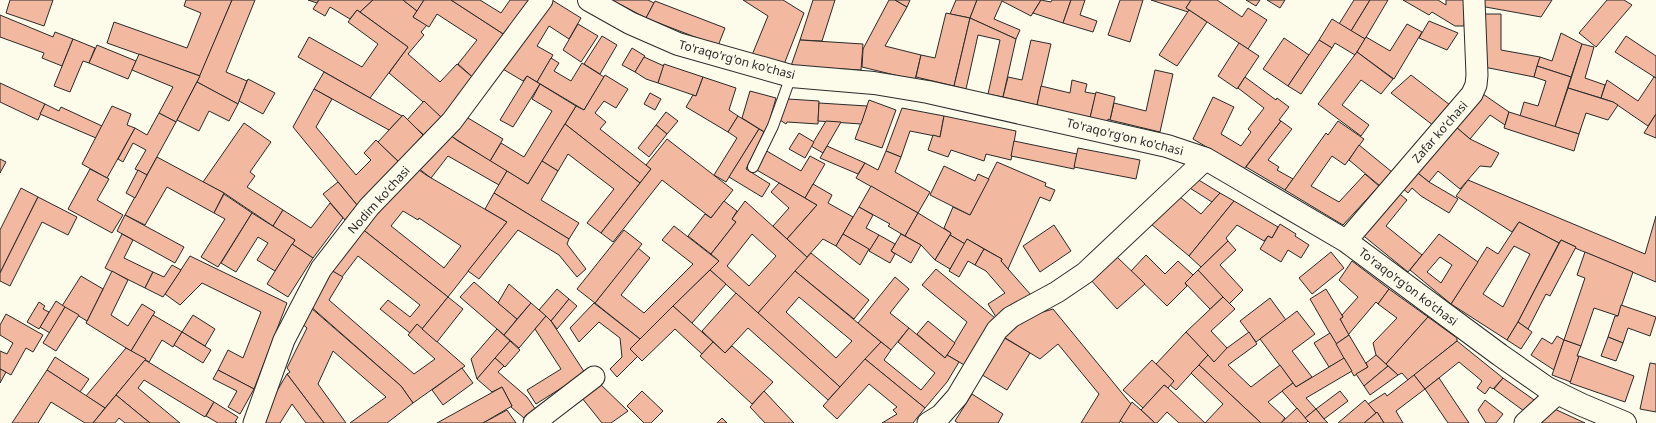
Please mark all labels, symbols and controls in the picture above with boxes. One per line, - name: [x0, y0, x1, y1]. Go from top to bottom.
- street label: To'raqo'rg'on ko'chasi: [677, 36, 797, 83]
- street label: Zafar koʻchasi: [1408, 97, 1471, 166]
- street label: To'raqo'rg'on ko'chasi: [1065, 114, 1185, 159]
- street label: Nodim koʻchasi: [344, 162, 414, 237]
- street label: To'raqo'rg'on ko'chasi: [1355, 244, 1461, 329]

